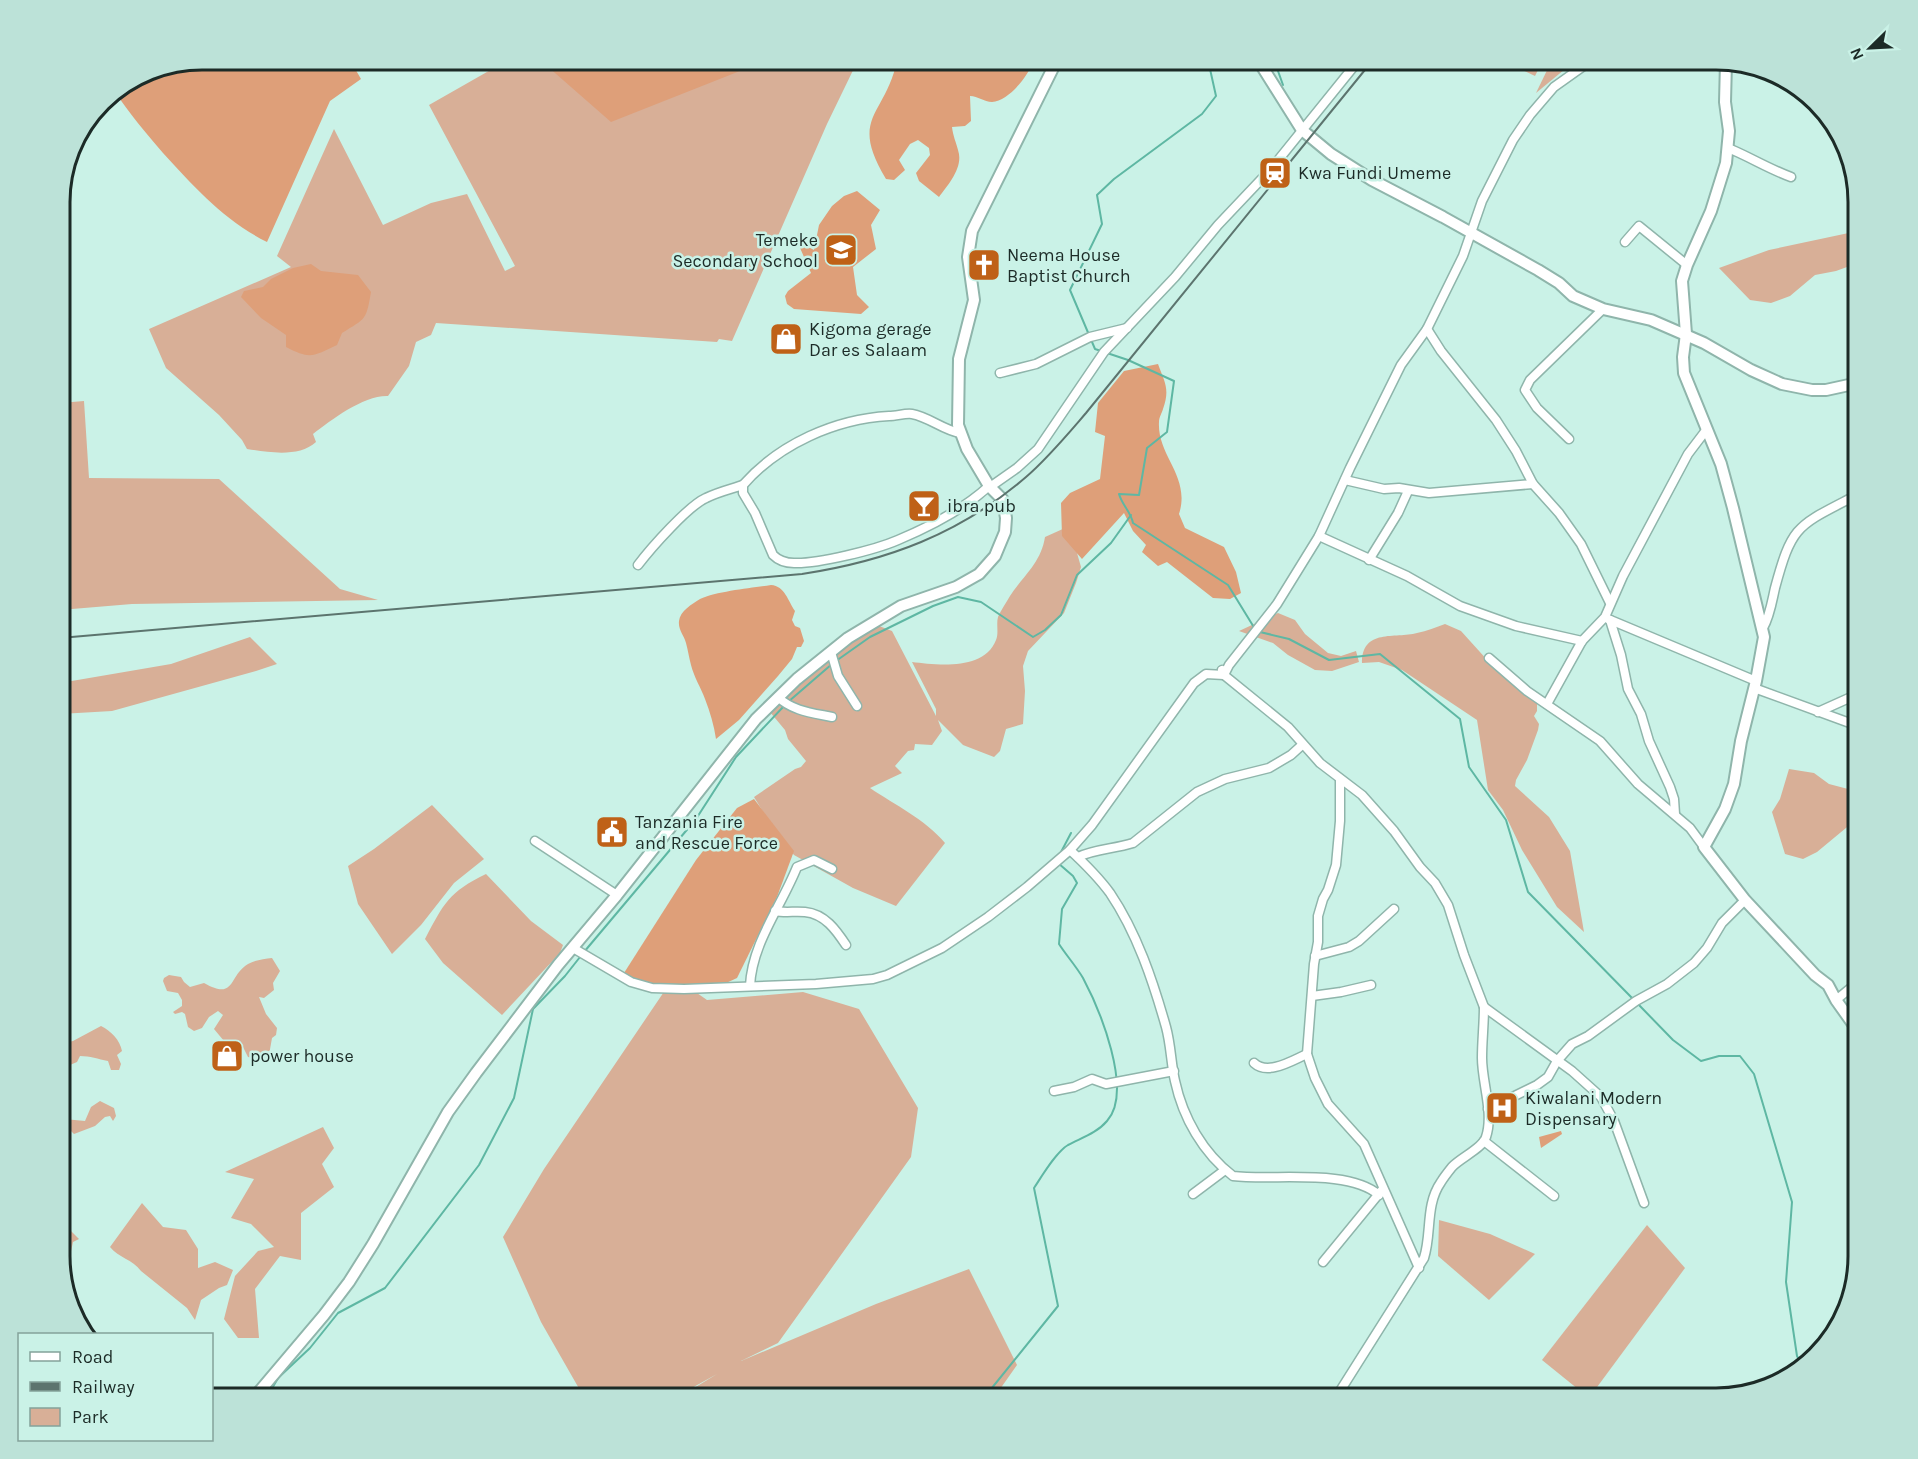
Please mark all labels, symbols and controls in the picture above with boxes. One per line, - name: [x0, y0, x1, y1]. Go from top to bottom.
- north arrow: [1840, 18, 1900, 78]
- text: N: [1846, 45, 1868, 63]
- station icon: Kwa Fundi Umeme: [1257, 155, 1293, 191]
- place label: Kwa Fundi Umeme: [1298, 162, 1451, 184]
- place label: Temeke Secondary School: [672, 229, 818, 272]
- school or university icon: Temeke Secondary School: [823, 232, 859, 268]
- place label: Neema House Baptist Church: [1007, 244, 1131, 287]
- church icon: Neema House Baptist Church: [966, 247, 1002, 283]
- place label: Kigoma gerage Dar es Salaam: [809, 318, 932, 361]
- shop icon: Kigoma gerage Dar es Salaam: [768, 321, 804, 357]
- bar icon: ibra pub: [906, 488, 942, 524]
- place label: ibra pub: [947, 495, 1016, 517]
- place label: Tanzania Fire and Rescue Force: [635, 811, 778, 854]
- public building icon: Tanzania Fire and Rescue Force: [594, 814, 630, 850]
- shop icon: power house: [209, 1038, 245, 1074]
- place label: power house: [250, 1045, 354, 1067]
- place label: Kiwalani Modern Dispensary: [1525, 1087, 1662, 1130]
- hospital icon: Kiwalani Modern Dispensary: [1484, 1090, 1520, 1126]
- legend: [18, 1333, 213, 1441]
- text: Road: [72, 1346, 113, 1368]
- text: Railway: [72, 1376, 135, 1398]
- text: Park: [72, 1406, 109, 1428]

